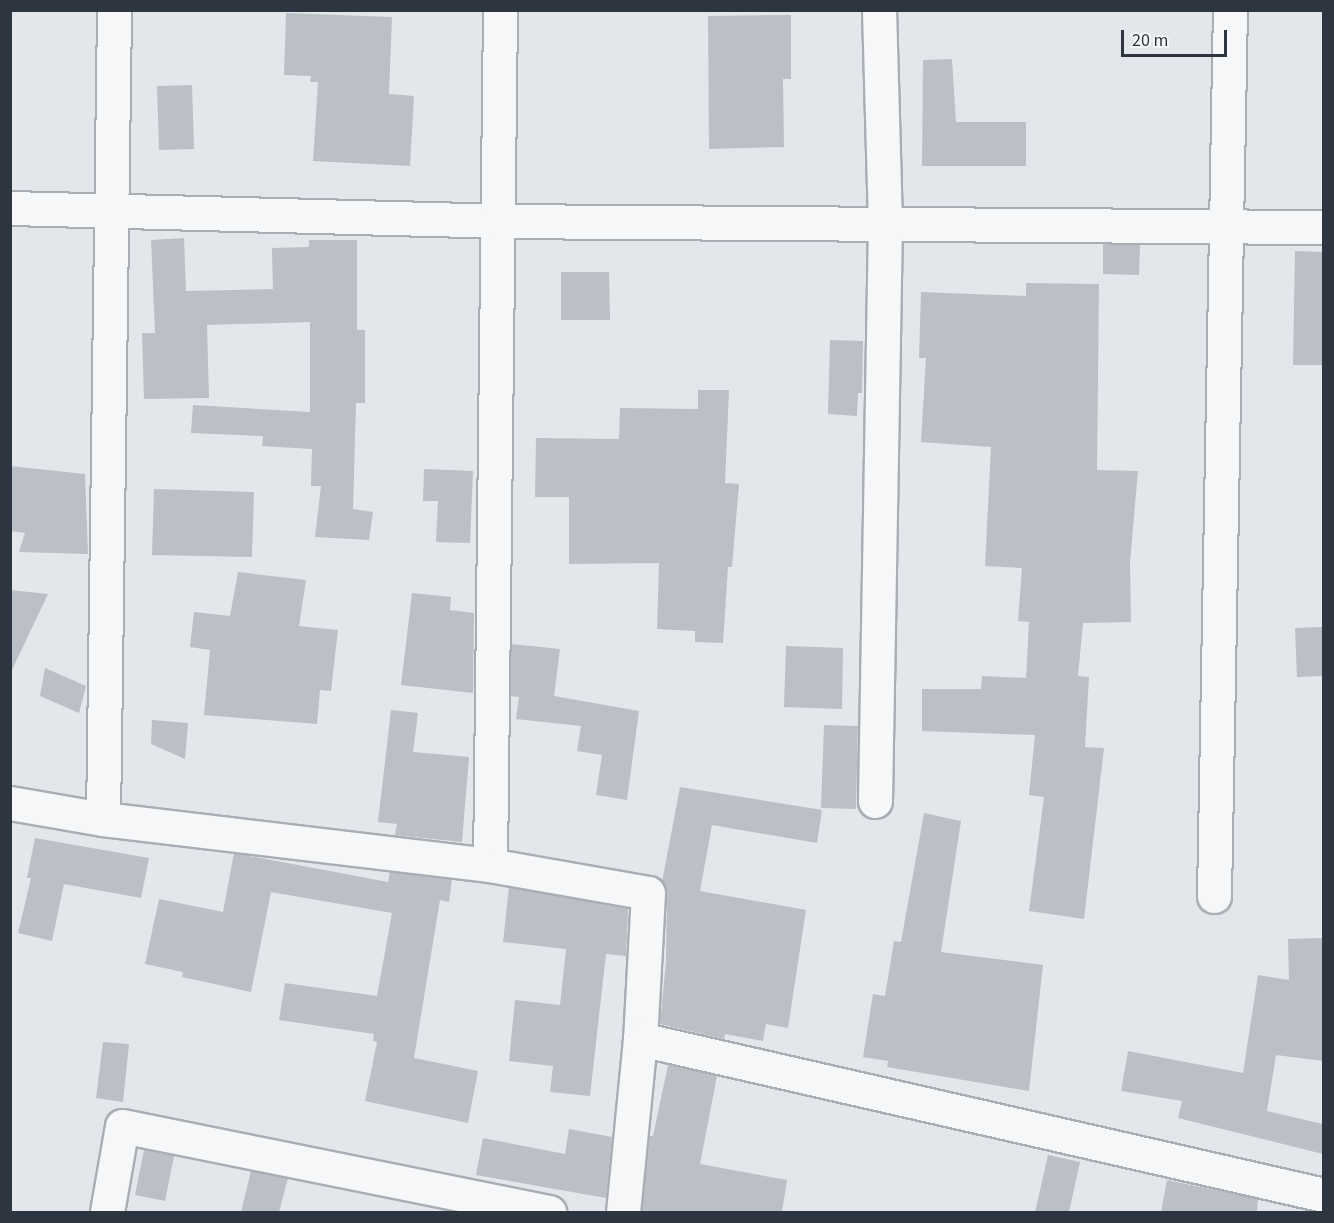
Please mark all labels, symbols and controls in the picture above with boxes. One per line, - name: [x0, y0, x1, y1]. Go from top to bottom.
- scale bar: [1124, 18, 1230, 56]
- text: 20 m: [1132, 28, 1168, 53]

